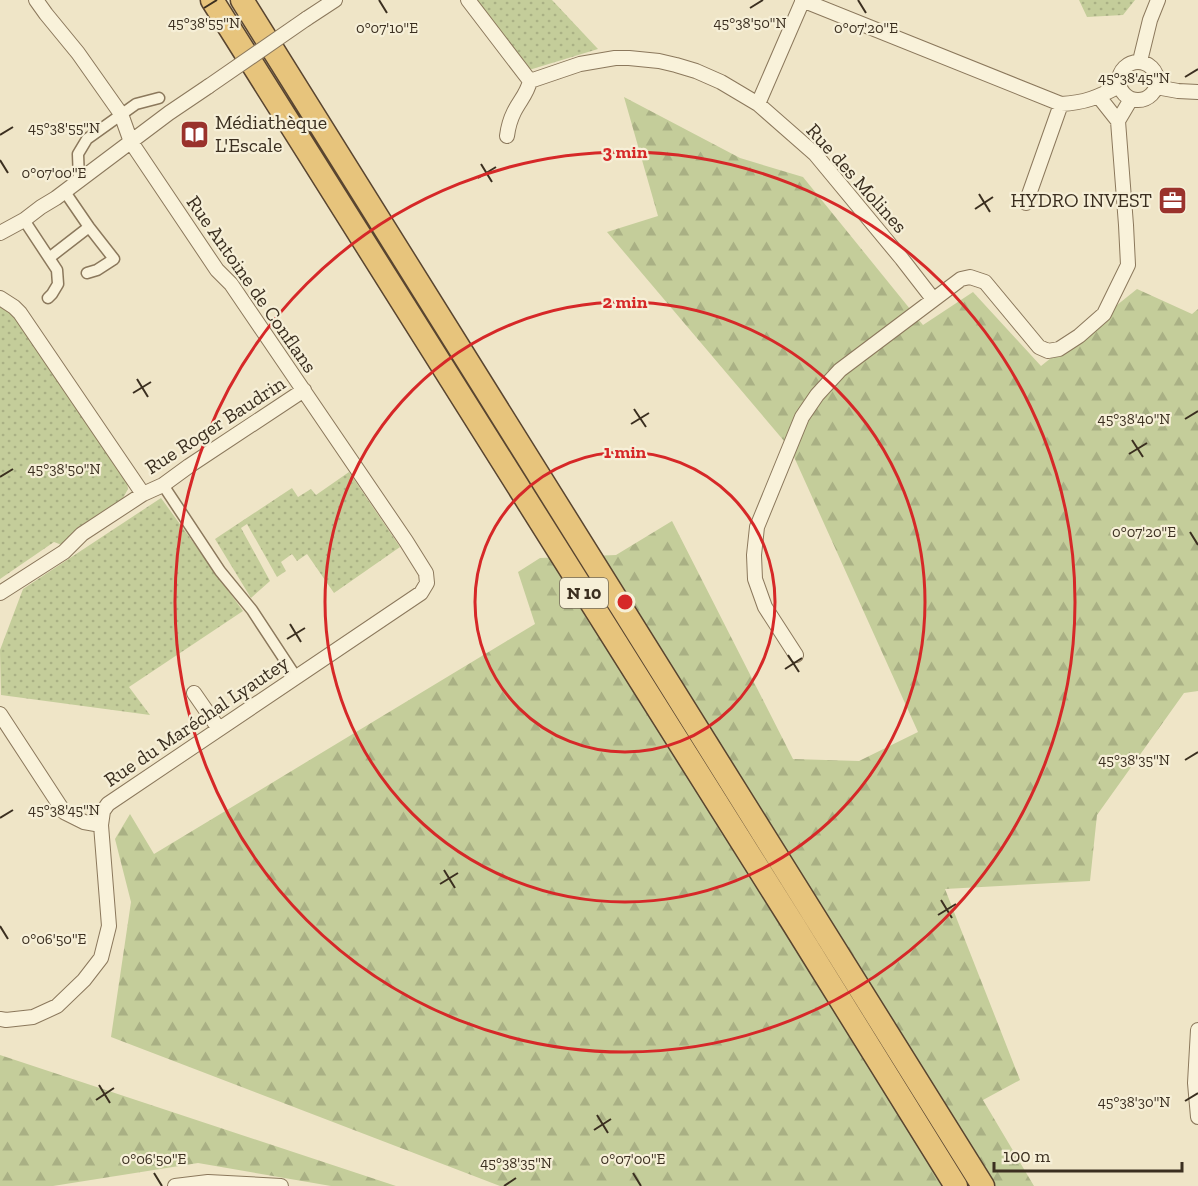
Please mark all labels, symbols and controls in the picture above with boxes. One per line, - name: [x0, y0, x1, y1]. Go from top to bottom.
- text: 45°38'55"N: [168, 14, 240, 32]
- text: 45°38'50"N: [714, 14, 786, 32]
- text: 0°07'10"E: [356, 19, 418, 37]
- text: 0°07'20"E: [834, 19, 898, 37]
- text: 45°38'45"N: [1098, 69, 1170, 87]
- place label: Médiathèque L'Escale: [215, 110, 327, 157]
- library icon: Médiathèque L'Escale: [178, 118, 210, 150]
- street label: Rue des Molines: [802, 118, 912, 238]
- text: 45°38'55"N: [28, 119, 100, 137]
- text: 3 min: [603, 141, 648, 163]
- text: 0°07'00"E: [22, 164, 87, 182]
- office icon: HYDRO INVEST: [1157, 184, 1189, 216]
- place label: HYDRO INVEST: [1010, 188, 1152, 212]
- street label: Rue Antoine de Conflans: [182, 191, 322, 377]
- text: 2 min: [603, 291, 648, 313]
- street label: Rue Roger Baudrin: [140, 370, 290, 479]
- text: 45°38'40"N: [1098, 410, 1170, 428]
- text: 1 min: [604, 441, 647, 463]
- text: 45°38'50"N: [28, 460, 100, 478]
- text: 0°07'20"E: [1112, 523, 1176, 541]
- road number: N 10: [560, 578, 608, 608]
- centre of rings: [615, 592, 635, 612]
- street label: Rue du Maréchal Lyautey: [99, 650, 293, 792]
- text: 45°38'35"N: [1098, 751, 1170, 769]
- text: 45°38'45"N: [28, 801, 100, 819]
- text: 0°06'50"E: [22, 930, 87, 948]
- text: 45°38'30"N: [1098, 1093, 1170, 1111]
- scale bar: [994, 1135, 1182, 1173]
- text: 100 m: [1003, 1145, 1051, 1167]
- text: 0°06'50"E: [122, 1150, 187, 1168]
- text: 0°07'00"E: [601, 1150, 666, 1168]
- text: 45°38'35"N: [480, 1154, 552, 1172]

